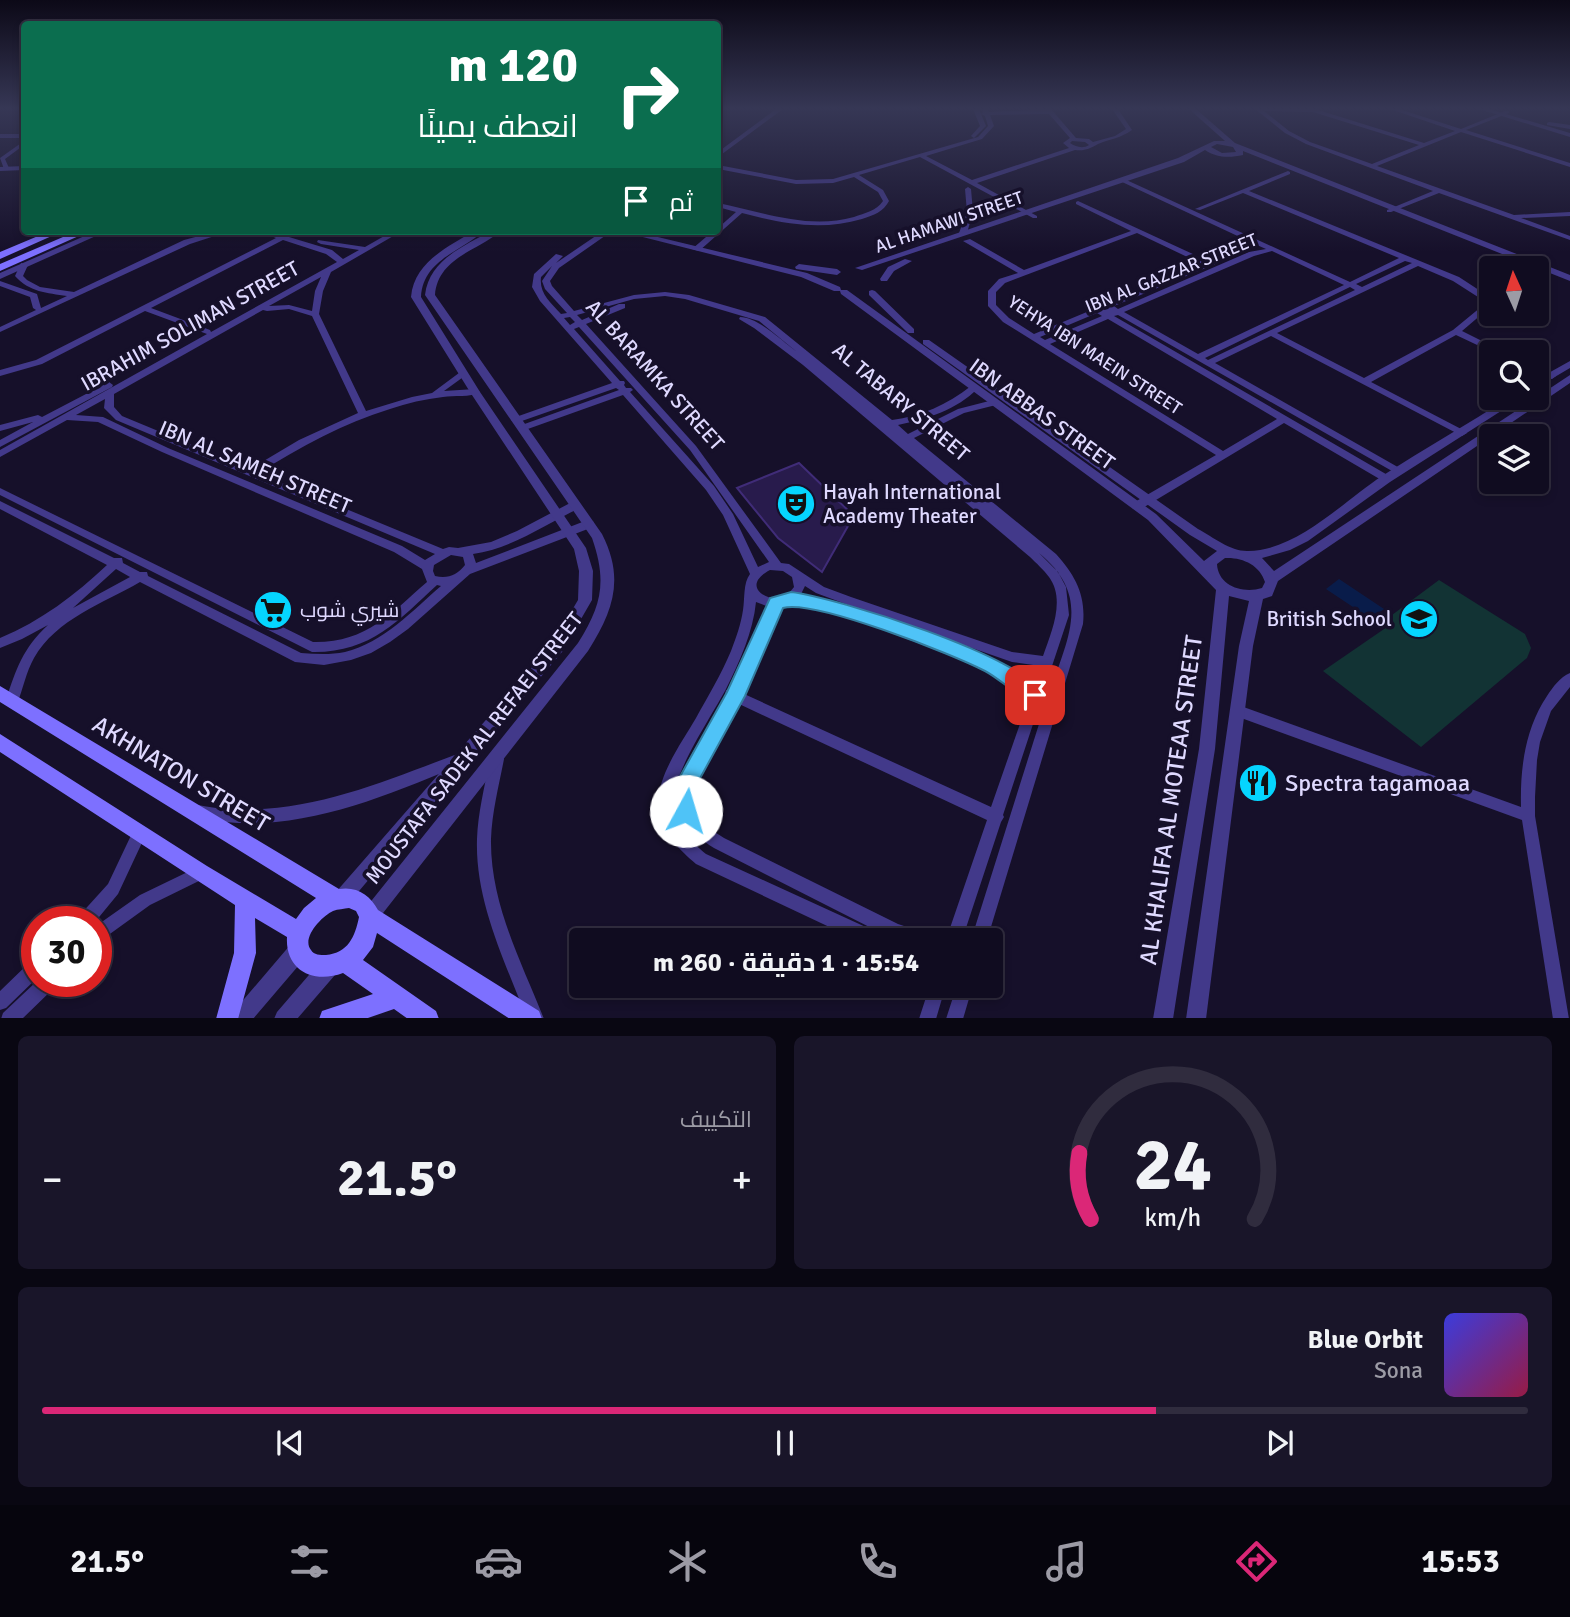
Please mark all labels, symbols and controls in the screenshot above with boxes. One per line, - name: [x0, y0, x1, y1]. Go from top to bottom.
- text: 120 m: [448, 35, 578, 95]
- icon: right: [602, 49, 693, 140]
- text: انعطف يمينًا: [417, 107, 578, 146]
- icon: arrive: [617, 182, 655, 220]
- street label: AL HAMAWI STREET: [872, 186, 1026, 258]
- text: ثم: [669, 187, 693, 219]
- street label: IBN AL GAZZAR STREET: [1082, 228, 1260, 318]
- street label: IBRAHIM SOLIMAN STREET: [76, 255, 304, 397]
- north arrow: [1479, 256, 1549, 326]
- map controls: [1479, 256, 1549, 494]
- street label: YEHYA IBN MAEIN STREET: [1004, 291, 1186, 419]
- street label: AL BARAMKA STREET: [580, 294, 730, 456]
- street label: AL TABARY STREET: [827, 337, 975, 467]
- button: search: [1479, 340, 1549, 410]
- street label: IBN ABBAS STREET: [964, 353, 1120, 476]
- street label: IBN AL SAMEH STREET: [155, 415, 356, 520]
- button: layers: [1479, 424, 1549, 494]
- place label: Hayah International Academy Theater: [823, 479, 1001, 529]
- theatre icon: Hayah International Academy Theater: [775, 483, 817, 525]
- supermarket icon: شيري شوب: [252, 589, 294, 631]
- place label: شيري شوب: [300, 597, 399, 626]
- school or university icon: British School: [1398, 598, 1440, 640]
- street label: MOUSTAFA SADEK AL REFAEI STREET: [360, 606, 589, 889]
- place label: British School: [1266, 606, 1392, 632]
- street label: AL KHALIFA AL MOTEAA STREET: [1133, 633, 1209, 967]
- pin: [1005, 665, 1065, 725]
- icon: arrive: [1016, 676, 1054, 714]
- street label: AKHNATON STREET: [87, 709, 275, 839]
- restaurant icon: Spectra tagamoaa: [1237, 762, 1279, 804]
- place label: Spectra tagamoaa: [1285, 768, 1470, 798]
- position arrow: [649, 774, 723, 848]
- speed limit sign: 30: [21, 906, 112, 997]
- text: 15:54 · 1 دقيقة · 260 m: [653, 947, 919, 979]
- text: التكييف: [680, 1105, 752, 1134]
- text: 24: [1134, 1121, 1212, 1210]
- text: 21.5°: [337, 1146, 457, 1210]
- text: −: [42, 1156, 63, 1203]
- text: +: [731, 1156, 752, 1203]
- text: km/h: [1145, 1201, 1201, 1232]
- text: Blue Orbit: [1307, 1324, 1423, 1356]
- text: Sona: [1374, 1356, 1423, 1385]
- icon: previous: [271, 1424, 309, 1462]
- icon: pause: [766, 1424, 804, 1462]
- icon: next: [1261, 1424, 1299, 1462]
- icon: filters: [285, 1537, 334, 1586]
- icon: car: [474, 1537, 523, 1586]
- icon: climate: [663, 1537, 712, 1586]
- icon: phone: [853, 1537, 902, 1586]
- icon: music: [1042, 1537, 1091, 1586]
- icon: directions: [1232, 1537, 1281, 1586]
- text: 21.5°: [70, 1542, 144, 1581]
- text: 15:53: [1421, 1542, 1500, 1581]

